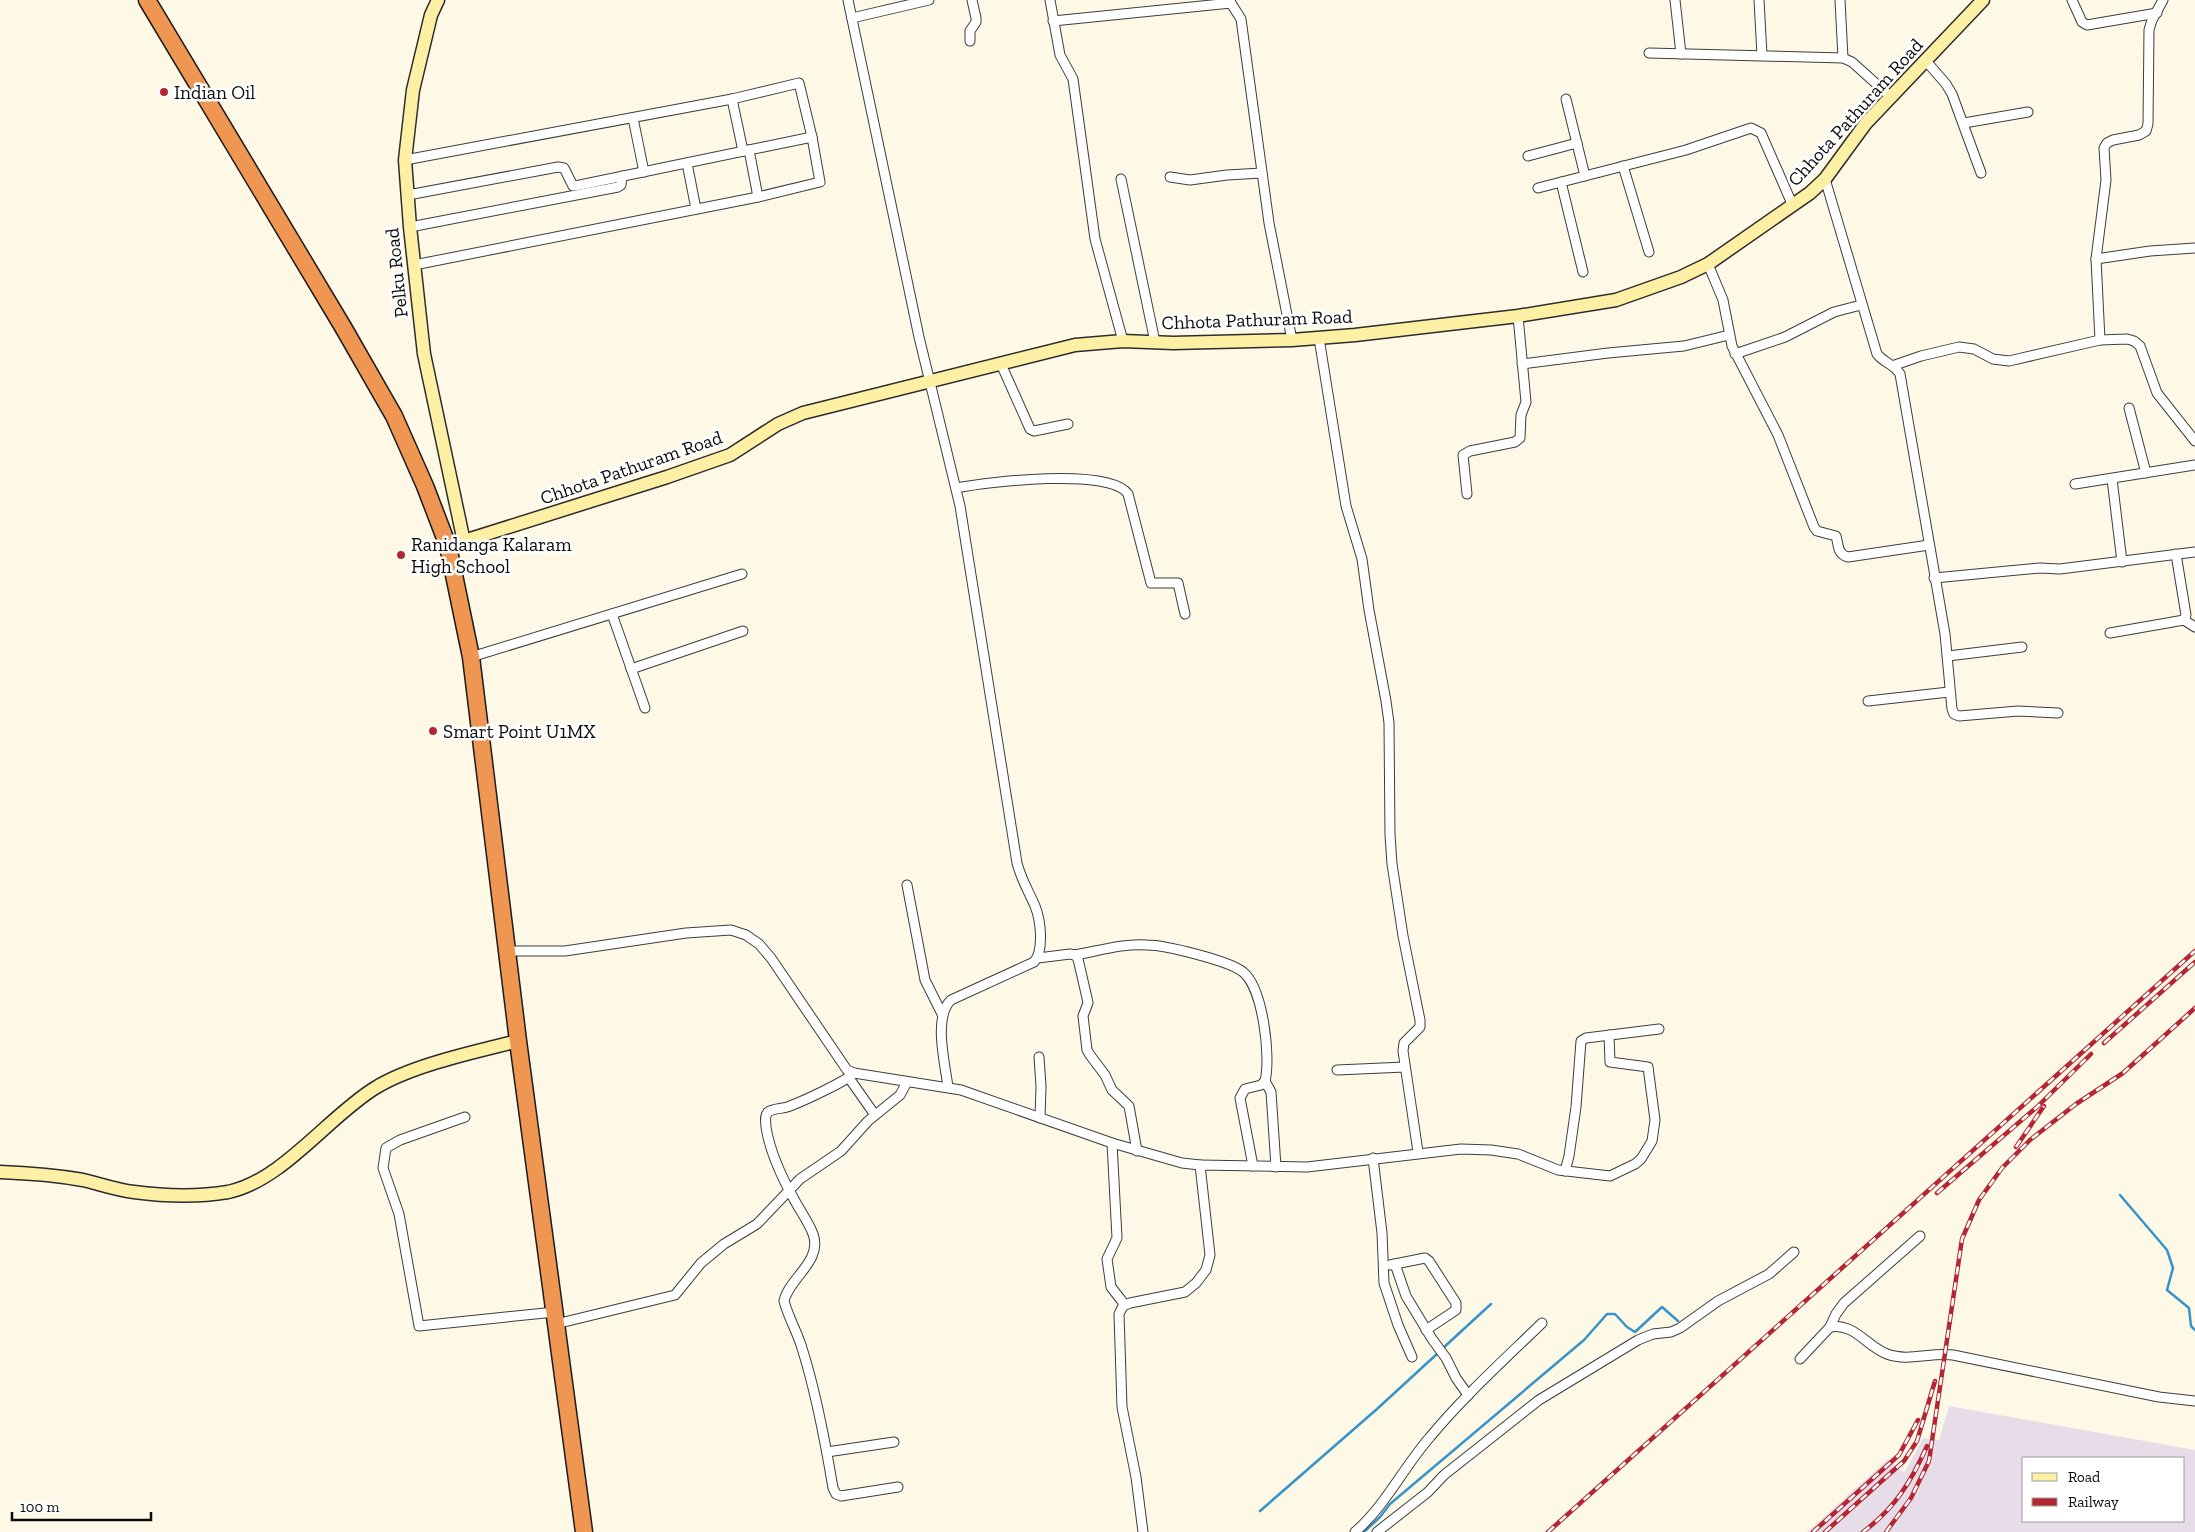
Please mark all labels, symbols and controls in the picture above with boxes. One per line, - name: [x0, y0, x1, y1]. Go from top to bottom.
- street label: Chhota Pathuram Road: [1783, 33, 1928, 191]
- place label: Indian Oil: [174, 81, 255, 104]
- marker: Indian Oil: [158, 86, 170, 98]
- street label: Pelku Road: [380, 226, 413, 319]
- street label: Chhota Pathuram Road: [1161, 305, 1353, 334]
- street label: Chhota Pathuram Road: [537, 425, 726, 509]
- place label: Ranidanga Kalaram High School: [411, 533, 572, 578]
- marker: Ranidanga Kalaram High School: [395, 549, 407, 561]
- place label: Smart Point U1MX: [443, 720, 596, 743]
- marker: Smart Point U1MX: [427, 725, 439, 737]
- legend: [2022, 1457, 2185, 1522]
- text: Road: [2068, 1468, 2101, 1486]
- scale bar: [12, 1490, 151, 1522]
- text: Railway: [2068, 1493, 2119, 1511]
- text: 100 m: [20, 1498, 59, 1516]

